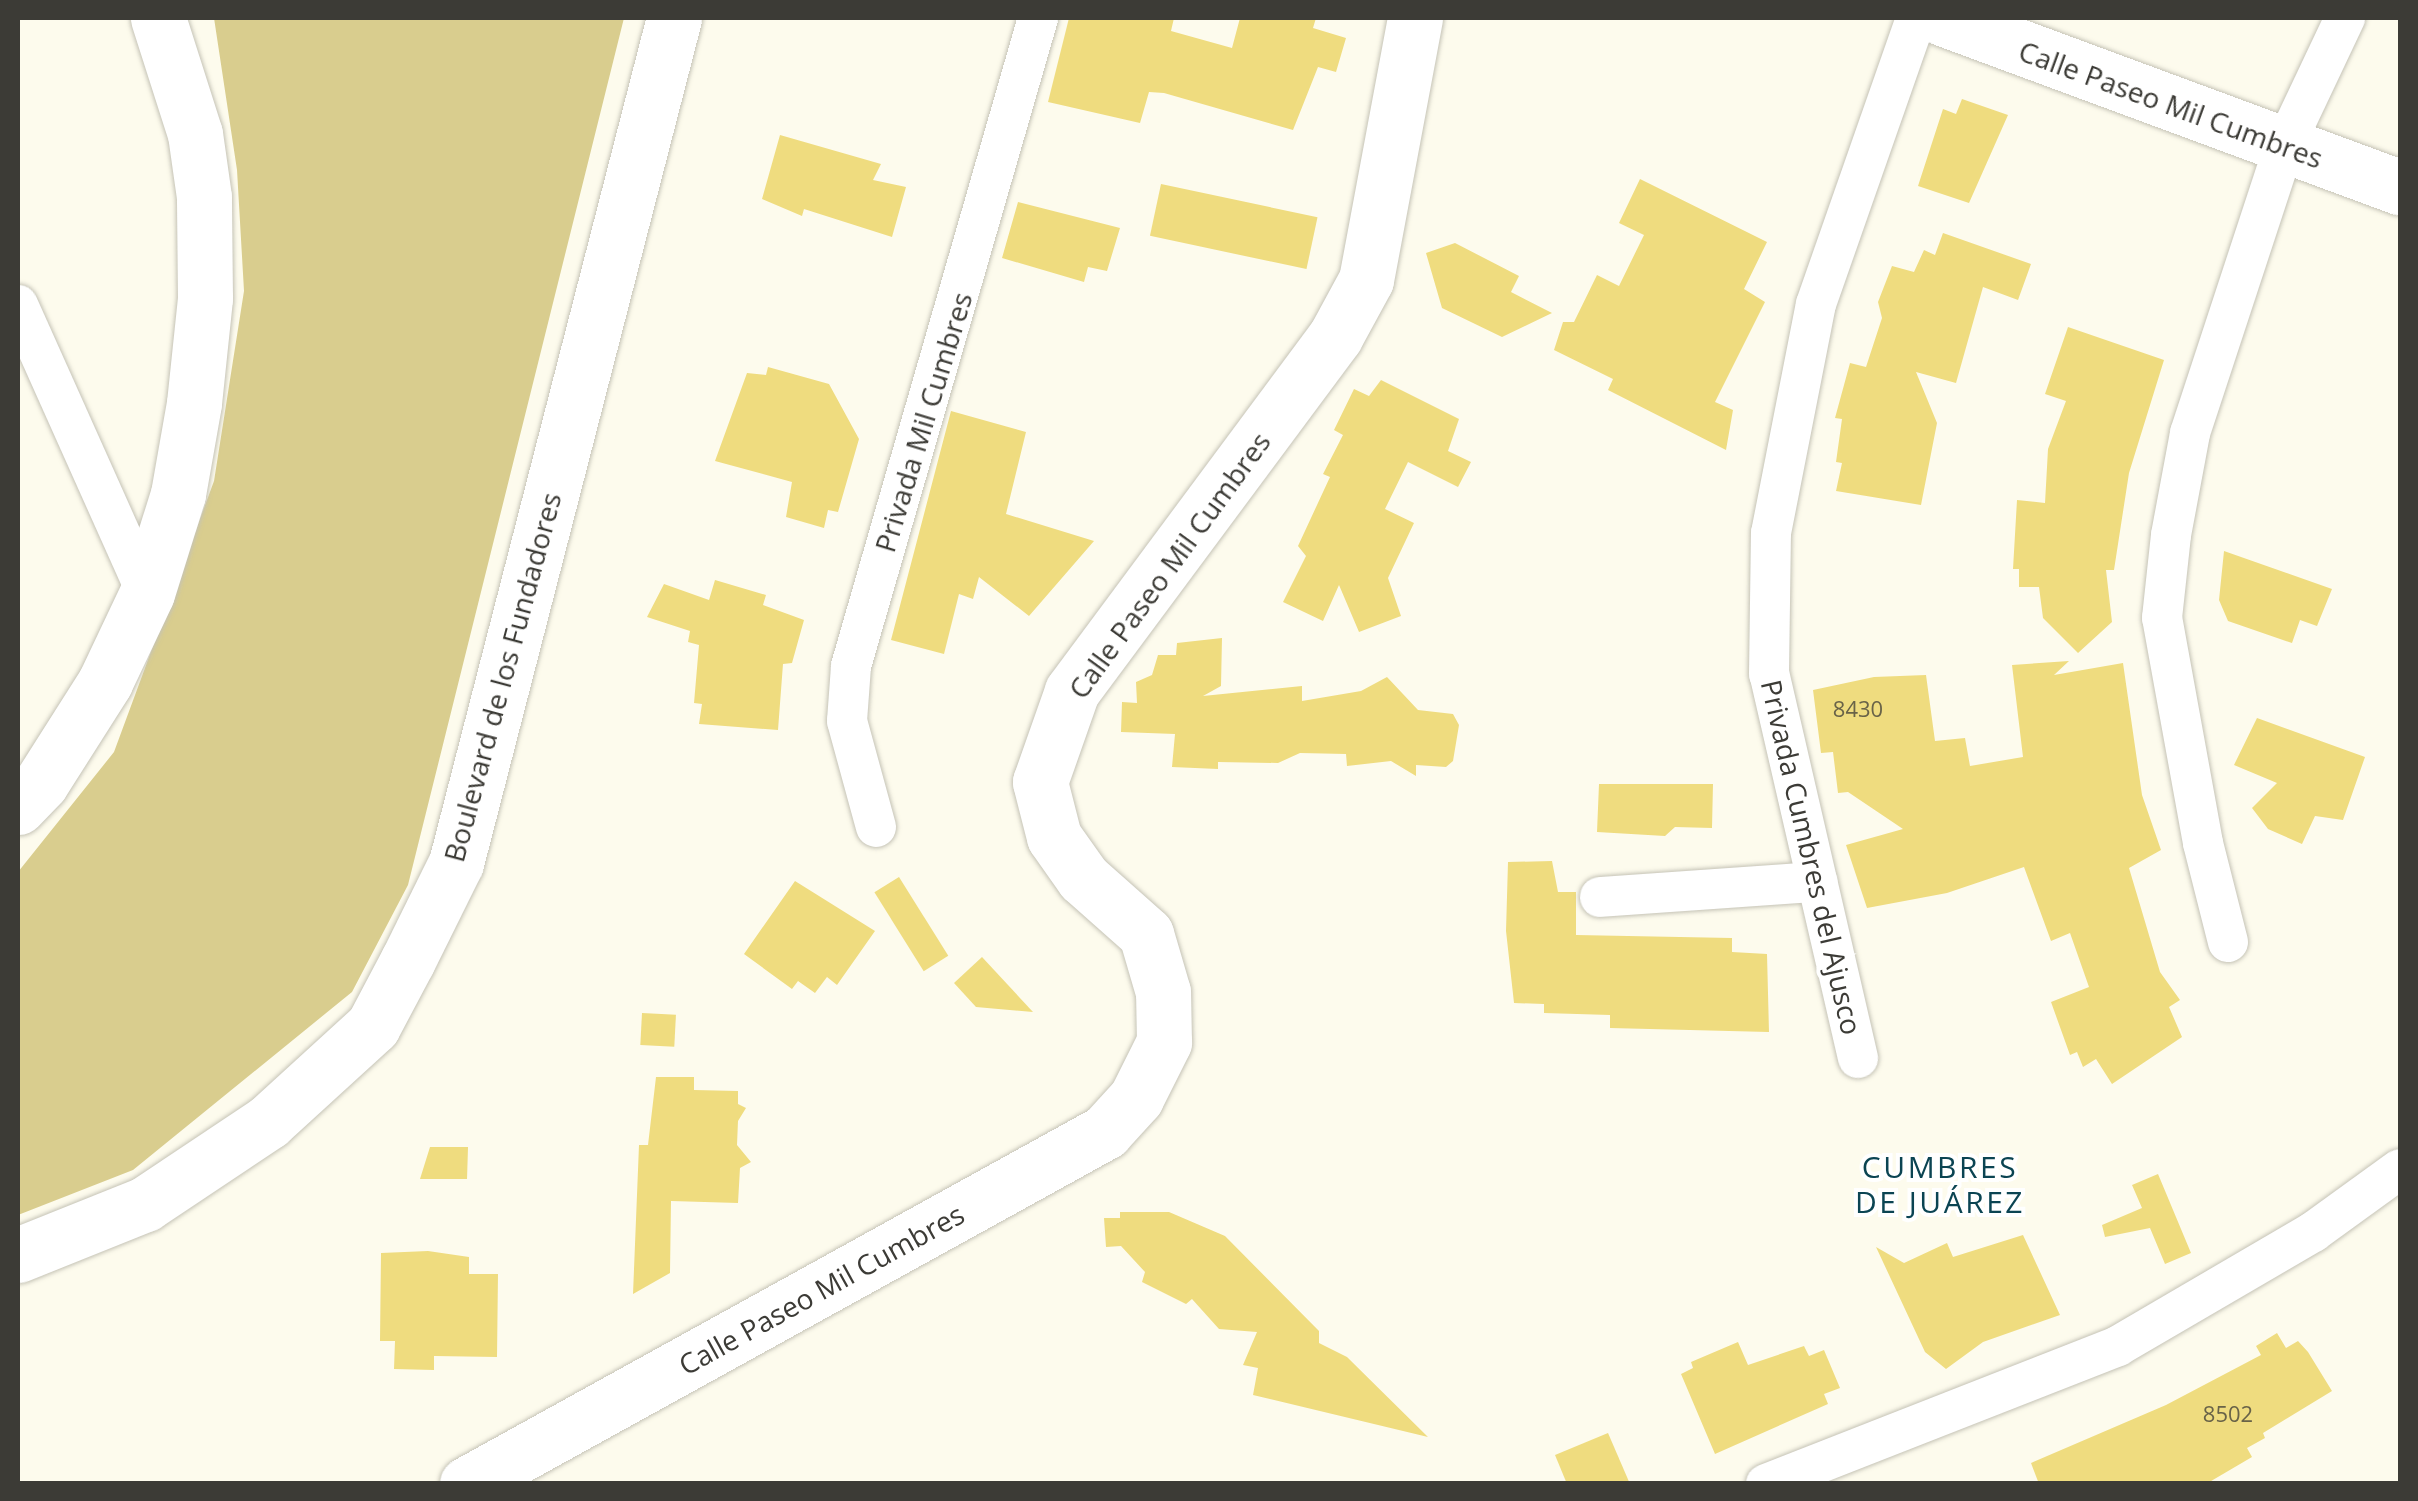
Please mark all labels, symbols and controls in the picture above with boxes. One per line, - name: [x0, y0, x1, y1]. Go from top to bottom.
- street label: Calle Paseo Mil Cumbres: [2014, 33, 2328, 175]
- street label: Privada Mil Cumbres: [867, 288, 979, 556]
- street label: Calle Paseo Mil Cumbres: [1061, 425, 1277, 705]
- street label: Boulevard de los Fundadores: [436, 489, 568, 865]
- street label: Privada Cumbres del Ajusco: [1755, 676, 1869, 1038]
- house number: 8430: [1833, 696, 1883, 722]
- district label: CUMBRES DE JUÁREZ: [1855, 1149, 2025, 1220]
- street label: Calle Paseo Mil Cumbres: [673, 1197, 969, 1381]
- house number: 8502: [2203, 1401, 2253, 1427]

